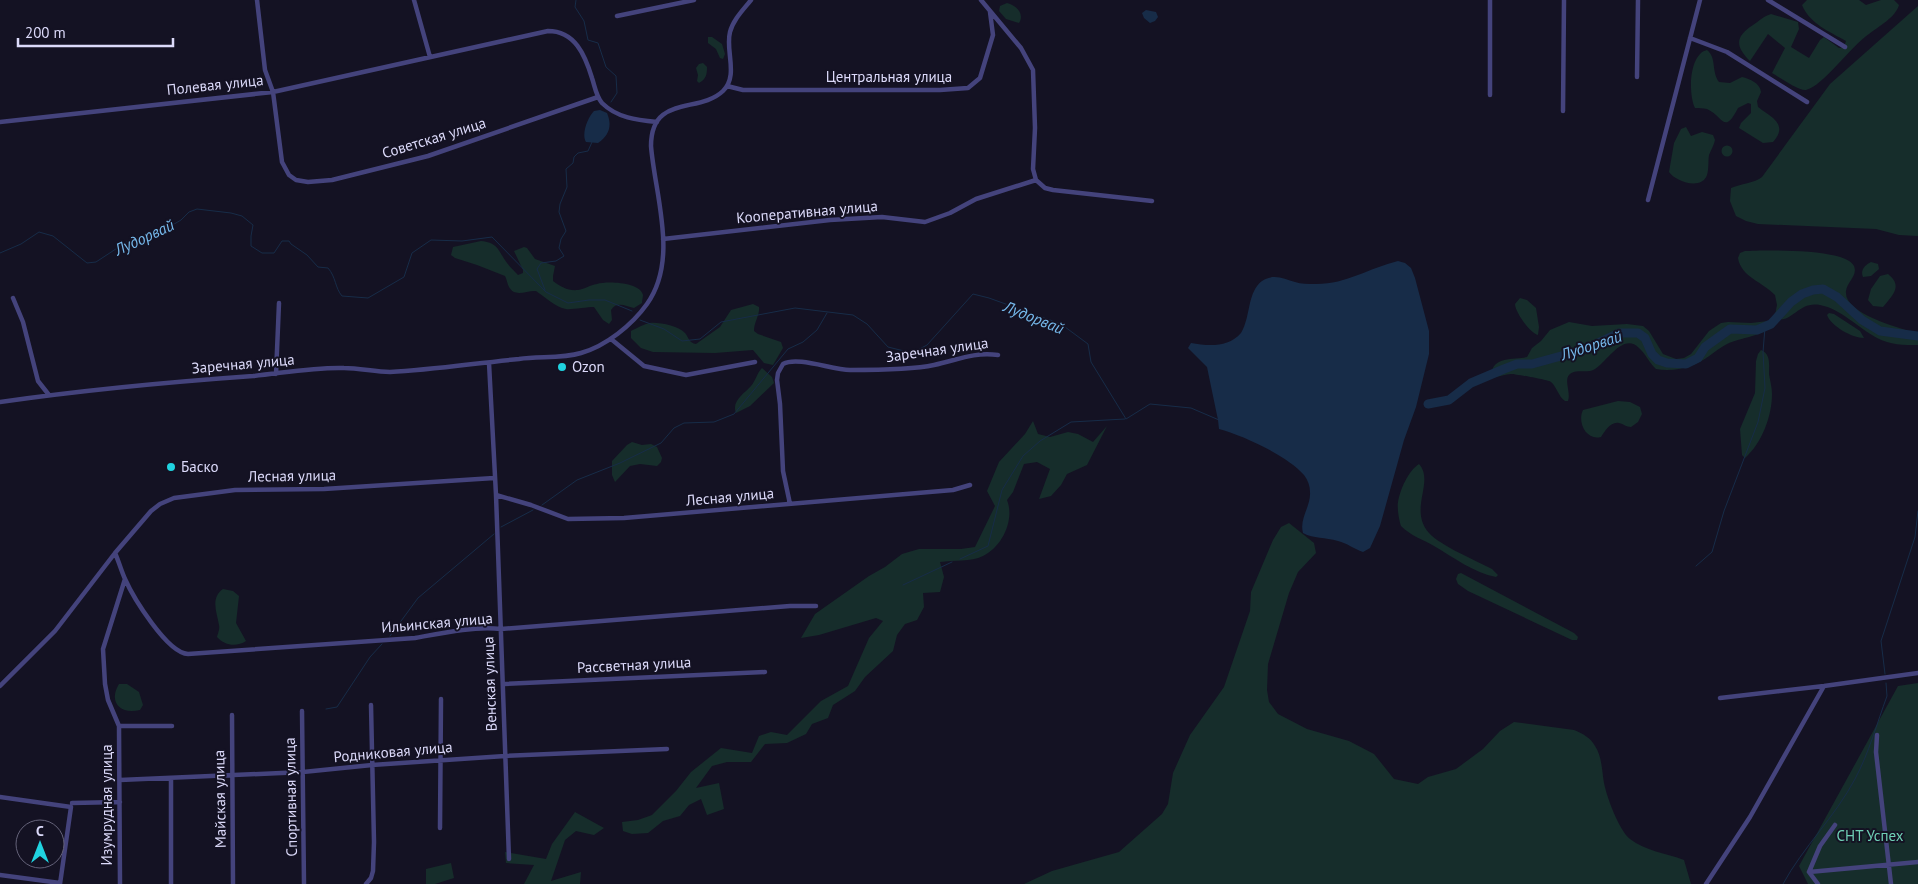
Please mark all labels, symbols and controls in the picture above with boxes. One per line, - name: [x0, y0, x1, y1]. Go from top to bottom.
- scale bar: [18, 15, 172, 47]
- text: 200 m: [25, 23, 66, 42]
- street label: Центральная улица: [826, 67, 952, 86]
- street label: Полевая улица: [166, 70, 264, 99]
- street label: Советская улица: [380, 113, 488, 162]
- street label: Кооперативная улица: [735, 196, 878, 227]
- water label: Лудорвай: [110, 215, 177, 260]
- water label: Лудорвай: [1000, 295, 1067, 338]
- water label: Лудорвай: [1557, 326, 1624, 365]
- street label: Заречная улица: [884, 333, 989, 366]
- street label: Заречная улица: [191, 350, 295, 377]
- place label: Ozon: [572, 357, 605, 376]
- marker: Ozon: [556, 361, 568, 373]
- place label: Баско: [181, 457, 219, 476]
- marker: Баско: [165, 461, 177, 473]
- street label: Лесная улица: [247, 465, 336, 486]
- street label: Лесная улица: [684, 483, 775, 510]
- street label: Ильинская улица: [380, 608, 493, 637]
- street label: Венская улица: [478, 636, 501, 732]
- street label: Рассветная улица: [576, 652, 692, 677]
- street label: Спортивная улица: [280, 737, 301, 857]
- street label: Родниковая улица: [333, 737, 453, 766]
- street label: Изумрудная улица: [97, 744, 116, 866]
- street label: Майская улица: [209, 750, 230, 848]
- north arrow: [15, 819, 65, 869]
- text: С: [36, 822, 44, 840]
- park label: СНТ Успех: [1836, 826, 1904, 845]

